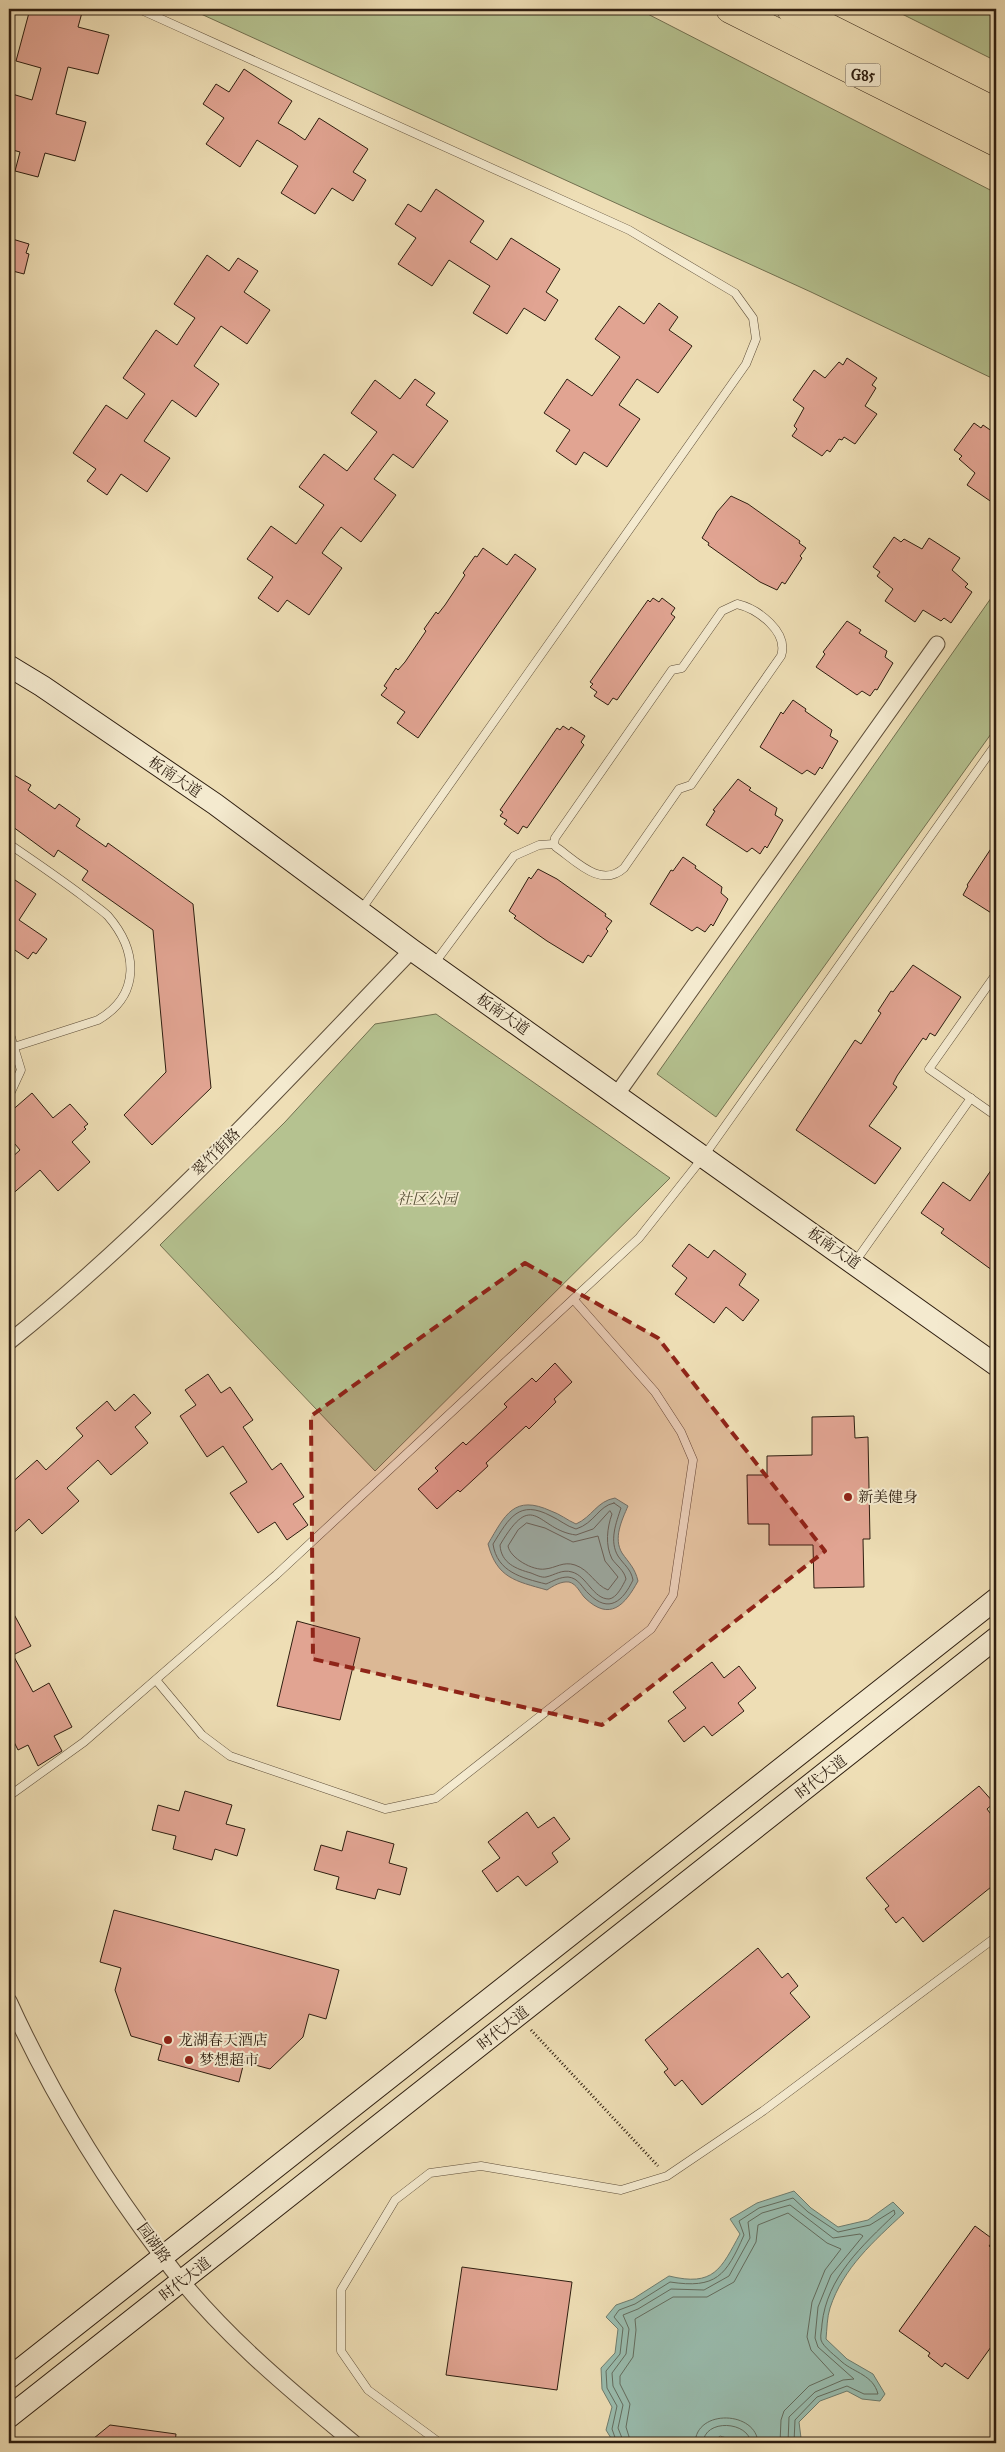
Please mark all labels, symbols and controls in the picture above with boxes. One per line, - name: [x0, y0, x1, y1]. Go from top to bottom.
- road number: G85: [846, 64, 880, 86]
- street label: 板南大道: [145, 753, 205, 801]
- street label: 板南大道: [473, 989, 533, 1039]
- street label: 翠竹街路: [188, 1124, 244, 1180]
- park label: 社区公园: [397, 1190, 459, 1208]
- street label: 板南大道: [804, 1223, 864, 1273]
- place label: 新美健身: [858, 1488, 918, 1506]
- marker: 新美健身: [842, 1491, 854, 1503]
- street label: 时代大道: [792, 1751, 850, 1803]
- street label: 时代大道: [474, 2002, 532, 2054]
- place label: 龙湖春天酒店: [178, 2031, 268, 2049]
- marker: 龙湖春天酒店: [162, 2034, 174, 2046]
- place label: 梦想超市: [199, 2051, 259, 2069]
- marker: 梦想超市: [183, 2054, 195, 2066]
- street label: 园湖路: [133, 2220, 175, 2266]
- street label: 时代大道: [156, 2253, 214, 2305]

